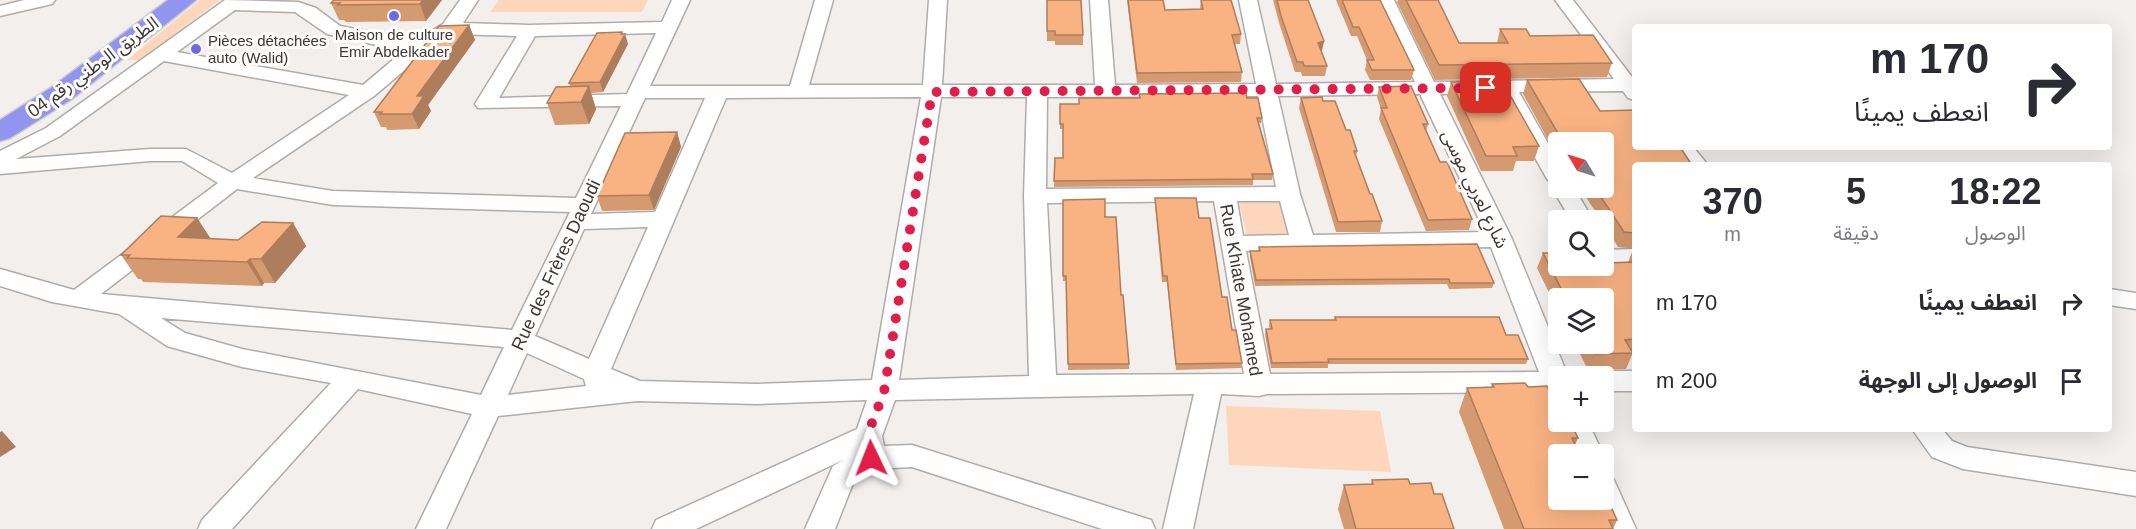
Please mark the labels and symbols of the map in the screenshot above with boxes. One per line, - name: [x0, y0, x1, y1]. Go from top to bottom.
- marker: Maison de culture Emir Abdelkader: [387, 9, 401, 23]
- street label: الطريق الوطني رقم 04: [24, 13, 164, 124]
- place label: Maison de culture Emir Abdelkader: [335, 26, 453, 60]
- place label: Pièces détachées auto (Walid): [208, 32, 326, 66]
- marker: Pièces détachées auto (Walid): [189, 42, 203, 56]
- pin: [1460, 62, 1511, 113]
- street label: شارع لعربي موسى: [1434, 127, 1512, 253]
- north arrow: [1548, 132, 1614, 198]
- street label: Rue des Frères Daoudi: [508, 176, 604, 354]
- street label: Rue Khiate Mohamed: [1216, 203, 1266, 377]
- position arrow: [839, 426, 903, 490]

